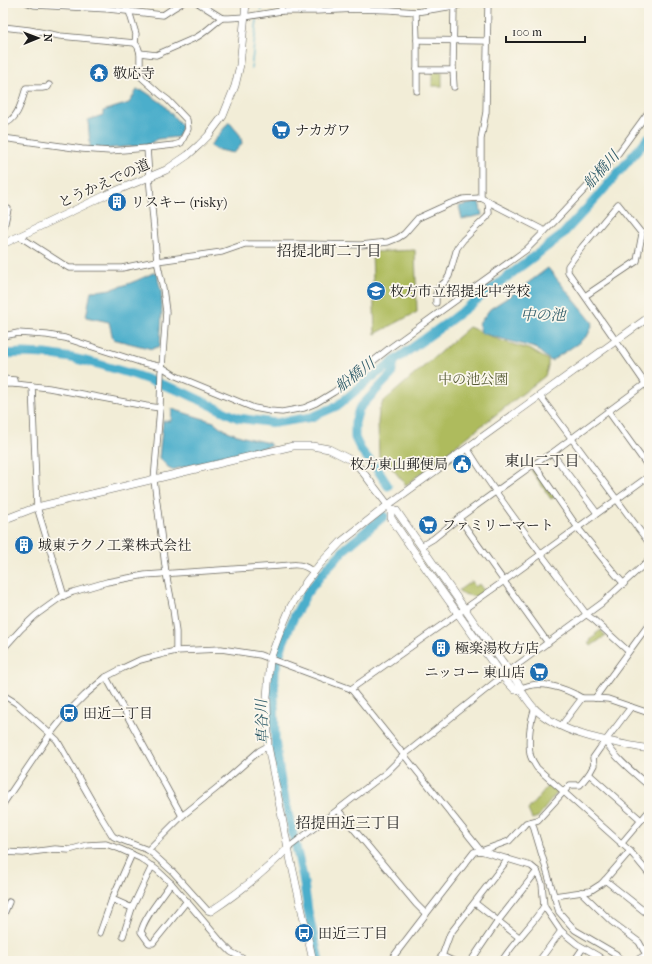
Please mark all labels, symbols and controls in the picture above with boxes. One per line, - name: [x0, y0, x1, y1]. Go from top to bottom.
- north arrow: [18, 18, 58, 58]
- scale bar: [506, 18, 585, 44]
- text: 100 m: [512, 25, 542, 39]
- text: N: [41, 34, 54, 43]
- temple icon: 敬応寺: [88, 62, 110, 84]
- place label: 敬応寺: [113, 65, 155, 82]
- supermarket icon: ナカガワ: [270, 119, 292, 141]
- place label: ナカガワ: [295, 122, 351, 139]
- water label: 船橋川: [579, 146, 624, 193]
- street label: とうかえでの道: [56, 156, 152, 211]
- building icon: リスキー (risky): [106, 191, 128, 213]
- place label: リスキー (risky): [131, 194, 228, 211]
- district label: 招提北町二丁目: [276, 242, 382, 260]
- school or university icon: 枚方市立招提北中学校: [365, 280, 387, 302]
- place label: 枚方市立招提北中学校: [390, 283, 530, 300]
- water label: 中の池: [520, 306, 567, 324]
- water label: 船橋川: [332, 353, 380, 396]
- park label: 中の池公園: [438, 371, 508, 388]
- district label: 東山二丁目: [504, 452, 580, 470]
- public building icon: 枚方東山郵便局: [451, 453, 473, 475]
- place label: 枚方東山郵便局: [350, 456, 448, 473]
- supermarket icon: ファミリーマート: [417, 514, 439, 536]
- place label: ファミリーマート: [442, 517, 554, 534]
- building icon: 城東テクノ工業株式会社: [13, 534, 35, 556]
- place label: 城東テクノ工業株式会社: [38, 537, 191, 554]
- building icon: 極楽湯枚方店: [430, 637, 452, 659]
- place label: 極楽湯枚方店: [455, 640, 539, 657]
- supermarket icon: ニッコー 東山店: [528, 661, 550, 683]
- place label: ニッコー 東山店: [425, 664, 525, 681]
- water label: 車谷川: [252, 697, 272, 745]
- bus stop icon: 田近二丁目: [58, 702, 80, 724]
- place label: 田近二丁目: [83, 705, 153, 722]
- district label: 招提田近三丁目: [295, 814, 401, 832]
- bus stop icon: 田近三丁目: [293, 922, 315, 944]
- place label: 田近三丁目: [318, 925, 388, 942]

